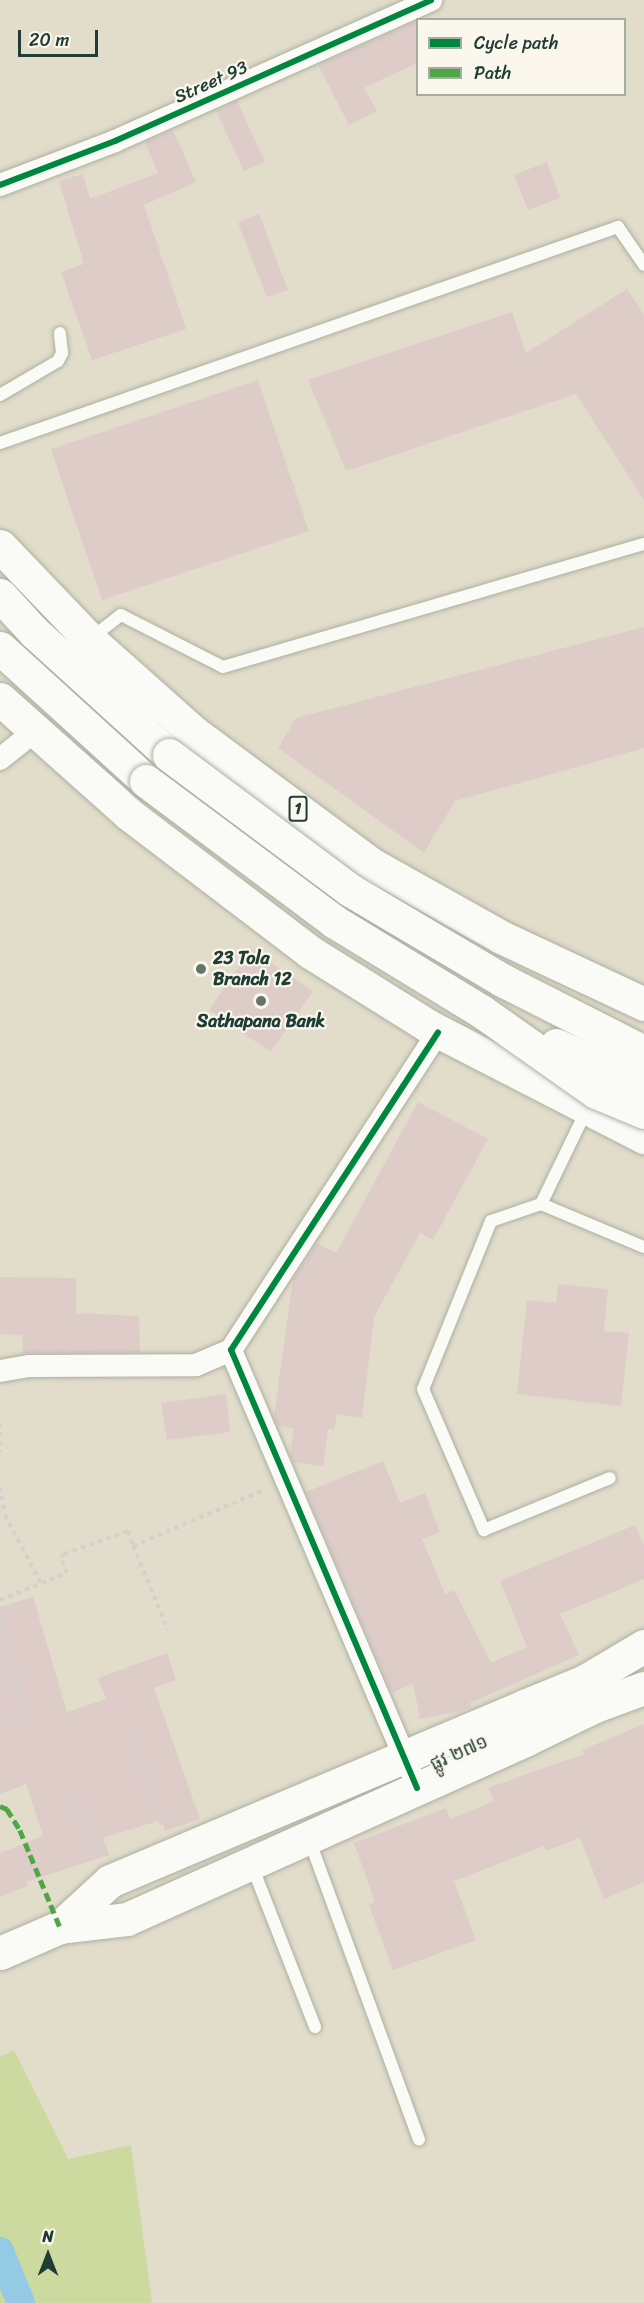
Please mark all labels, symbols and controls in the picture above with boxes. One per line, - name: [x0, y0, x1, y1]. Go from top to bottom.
- scale bar: [21, 18, 100, 56]
- legend: [416, 18, 626, 96]
- text: 20 m: [29, 24, 69, 56]
- text: Cycle path: [474, 27, 558, 59]
- street label: Street 93: [171, 56, 251, 108]
- text: Path: [474, 57, 511, 89]
- road number: 1: [288, 796, 308, 822]
- place label: 23 Tola Branch 12: [213, 948, 292, 990]
- marker: 23 Tola Branch 12: [194, 962, 208, 976]
- marker: Sathapana Bank: [254, 994, 268, 1008]
- place label: Sathapana Bank: [197, 1010, 325, 1032]
- street label: ផ្លូវ ២៧១: [427, 1731, 491, 1775]
- text: N: [42, 2222, 54, 2251]
- north arrow: [18, 2225, 78, 2285]

